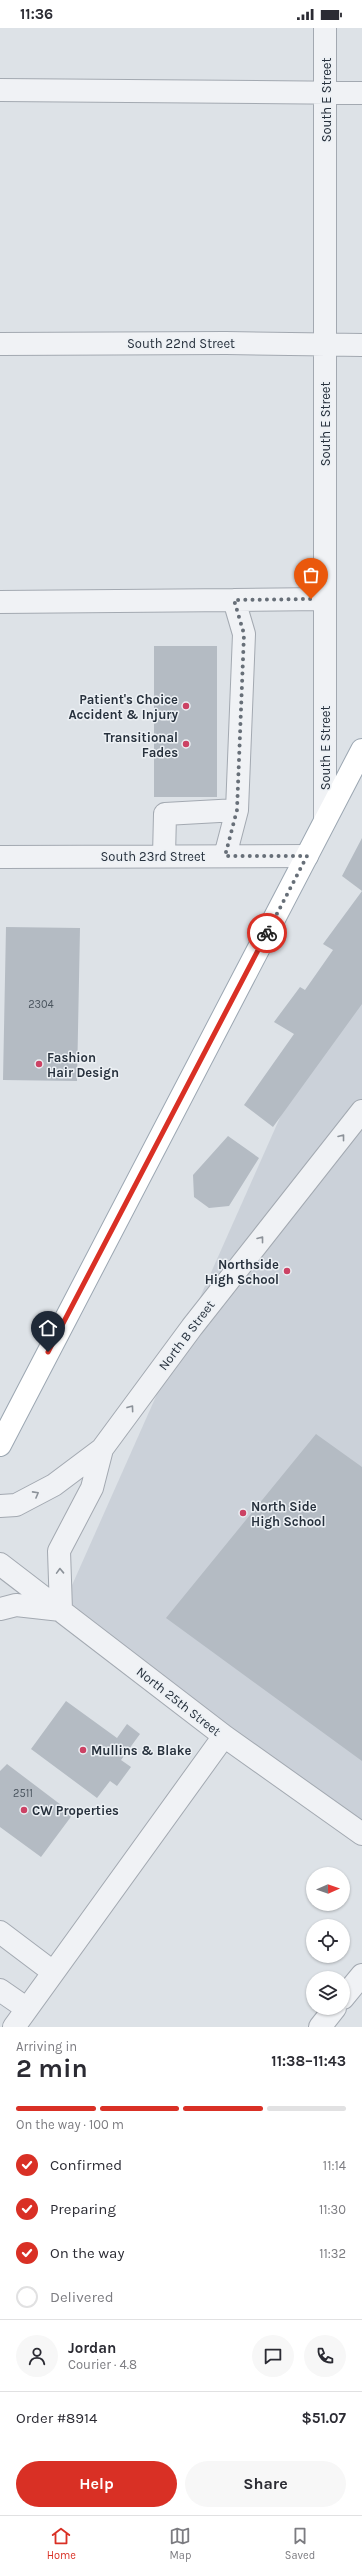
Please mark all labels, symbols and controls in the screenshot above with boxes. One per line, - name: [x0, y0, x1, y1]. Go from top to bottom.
- text: 11:36: [20, 5, 53, 23]
- street label: South E Street: [319, 58, 334, 142]
- street label: South 22nd Street: [127, 336, 235, 351]
- street label: South E Street: [318, 382, 333, 466]
- pin: [294, 558, 328, 599]
- icon: bag: [300, 564, 322, 586]
- place label: Patient's Choice Accident & Injury: [68, 692, 178, 722]
- marker: Patient's Choice Accident & Injury: [181, 701, 191, 711]
- street label: South E Street: [318, 706, 333, 790]
- place label: Transitional Fades: [104, 730, 178, 760]
- marker: Transitional Fades: [181, 739, 191, 749]
- street label: South 23rd Street: [100, 849, 206, 864]
- courier: [247, 913, 287, 953]
- icon: bike: [256, 922, 278, 944]
- house number: 2304: [28, 998, 54, 1011]
- place label: Fashion Hair Design: [47, 1050, 119, 1080]
- marker: Fashion Hair Design: [34, 1059, 44, 1069]
- one-way arrow: [337, 1134, 344, 1141]
- one-way arrow: [257, 1236, 264, 1243]
- place label: Northside High School: [205, 1257, 279, 1287]
- marker: Northside High School: [282, 1266, 292, 1276]
- street label: North B Street: [155, 1297, 218, 1373]
- pin: [31, 1311, 65, 1352]
- icon: home: [37, 1317, 59, 1339]
- one-way arrow: [127, 1406, 134, 1413]
- one-way arrow: [32, 1492, 39, 1499]
- place label: North Side High School: [251, 1499, 325, 1529]
- marker: North Side High School: [238, 1508, 248, 1518]
- one-way arrow: [55, 1568, 64, 1574]
- street label: North 25th Street: [134, 1664, 224, 1739]
- place label: Mullins & Blake: [91, 1743, 191, 1758]
- marker: Mullins & Blake: [78, 1745, 88, 1755]
- house number: 2511: [13, 1787, 33, 1800]
- place label: CW Properties: [32, 1803, 119, 1818]
- marker: CW Properties: [19, 1805, 29, 1815]
- north arrow: [306, 1867, 350, 1911]
- map controls: [306, 1867, 350, 2015]
- button: locate: [306, 1919, 350, 1963]
- button: layers: [306, 1971, 350, 2015]
- text: Arriving in: [16, 2039, 77, 2054]
- text: 11:38–11:43: [271, 2052, 346, 2070]
- text: 2 min: [16, 2053, 88, 2084]
- text: On the way · 100 m: [16, 2117, 124, 2132]
- icon: check: [16, 2154, 38, 2176]
- text: Confirmed: [50, 2156, 122, 2174]
- text: 11:14: [323, 2158, 346, 2173]
- icon: check: [16, 2198, 38, 2220]
- text: Preparing: [50, 2200, 116, 2218]
- text: 11:30: [319, 2202, 346, 2217]
- icon: check: [16, 2242, 38, 2264]
- text: On the way: [50, 2244, 124, 2262]
- text: 11:32: [319, 2246, 346, 2261]
- text: Delivered: [50, 2288, 114, 2306]
- button: person: [16, 2335, 58, 2377]
- button: chat: [252, 2335, 294, 2377]
- button: phone: [304, 2335, 346, 2377]
- text: Jordan: [68, 2339, 116, 2357]
- text: Courier · 4.8: [68, 2357, 137, 2372]
- text: Order #8914: [16, 2409, 97, 2427]
- text: $51.07: [301, 2409, 346, 2427]
- button: Help: [16, 2461, 177, 2507]
- button: Share: [185, 2461, 346, 2507]
- tab: Home: [47, 2525, 76, 2562]
- tab: Map: [169, 2525, 191, 2562]
- tab: Saved: [285, 2525, 315, 2562]

